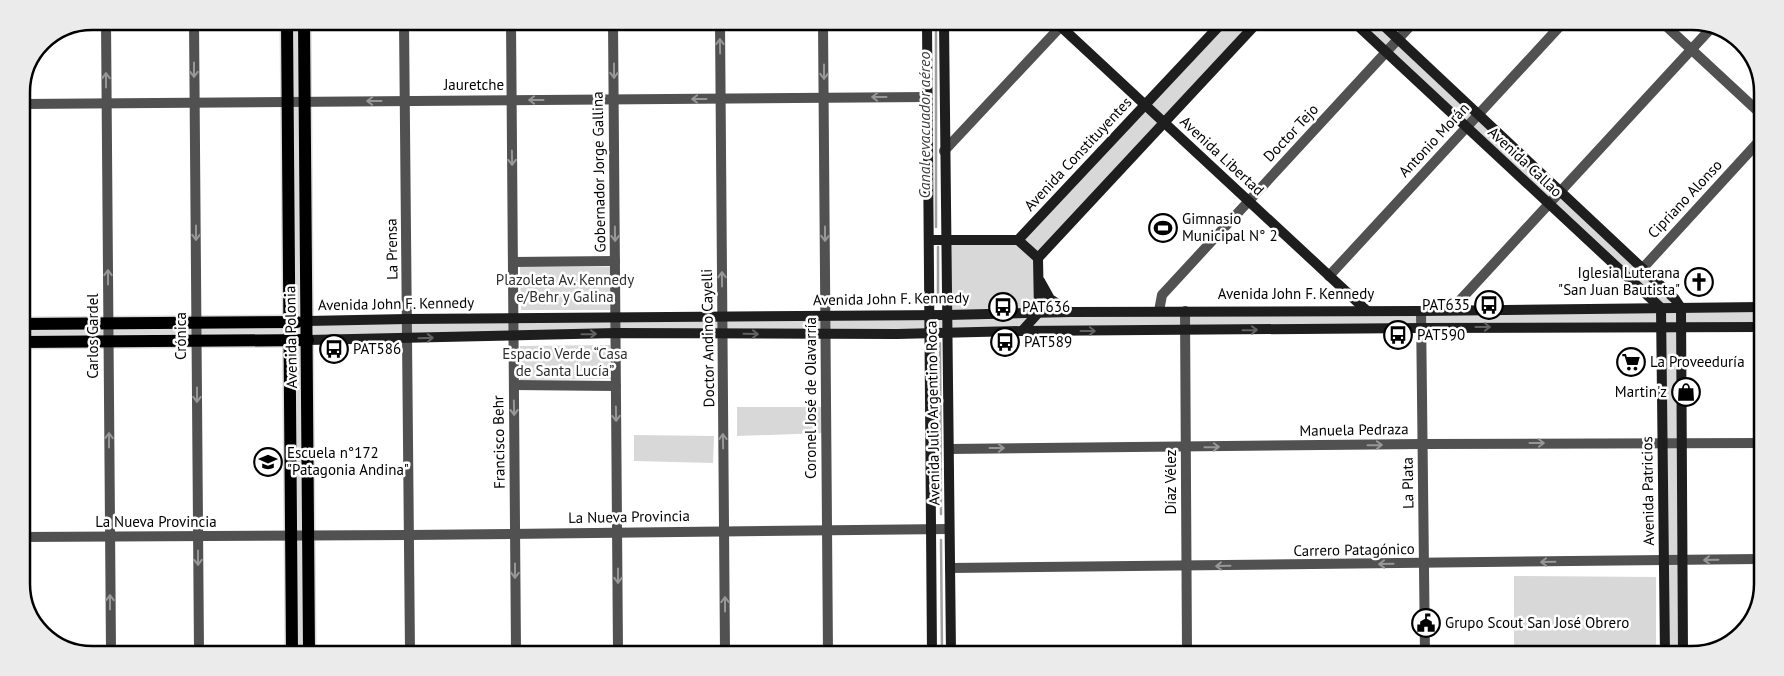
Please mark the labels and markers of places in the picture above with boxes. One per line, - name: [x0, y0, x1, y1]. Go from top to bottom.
- place label: Gimnasio Municipal N° 2: [1182, 209, 1278, 245]
- sports icon: Gimnasio Municipal N° 2: [1148, 213, 1178, 243]
- place label: Iglesia Luterana "San Juan Bautista": [1558, 263, 1680, 299]
- church icon: Iglesia Luterana "San Juan Bautista": [1684, 267, 1714, 297]
- bus stop icon: PAT635: [1474, 290, 1504, 320]
- bus stop icon: PAT636: [988, 292, 1018, 322]
- place label: PAT635: [1422, 295, 1470, 314]
- place label: PAT636: [1022, 297, 1070, 316]
- bus stop icon: PAT590: [1383, 320, 1413, 350]
- place label: PAT590: [1417, 325, 1465, 344]
- bus stop icon: PAT589: [990, 327, 1020, 357]
- place label: PAT589: [1024, 332, 1072, 351]
- bus stop icon: PAT586: [319, 334, 349, 364]
- place label: PAT586: [353, 339, 401, 358]
- supermarket icon: La Proveeduría: [1616, 347, 1646, 377]
- place label: La Proveeduría: [1650, 352, 1745, 371]
- shop icon: Martin'z: [1671, 377, 1701, 407]
- place label: Martin'z: [1615, 382, 1667, 401]
- place label: Escuela n°172 "Patagonia Andina": [287, 443, 409, 479]
- school or university icon: Escuela n°172 "Patagonia Andina": [253, 447, 283, 477]
- public building icon: Grupo Scout San José Obrero: [1411, 608, 1441, 638]
- place label: Grupo Scout San José Obrero: [1445, 613, 1629, 632]

